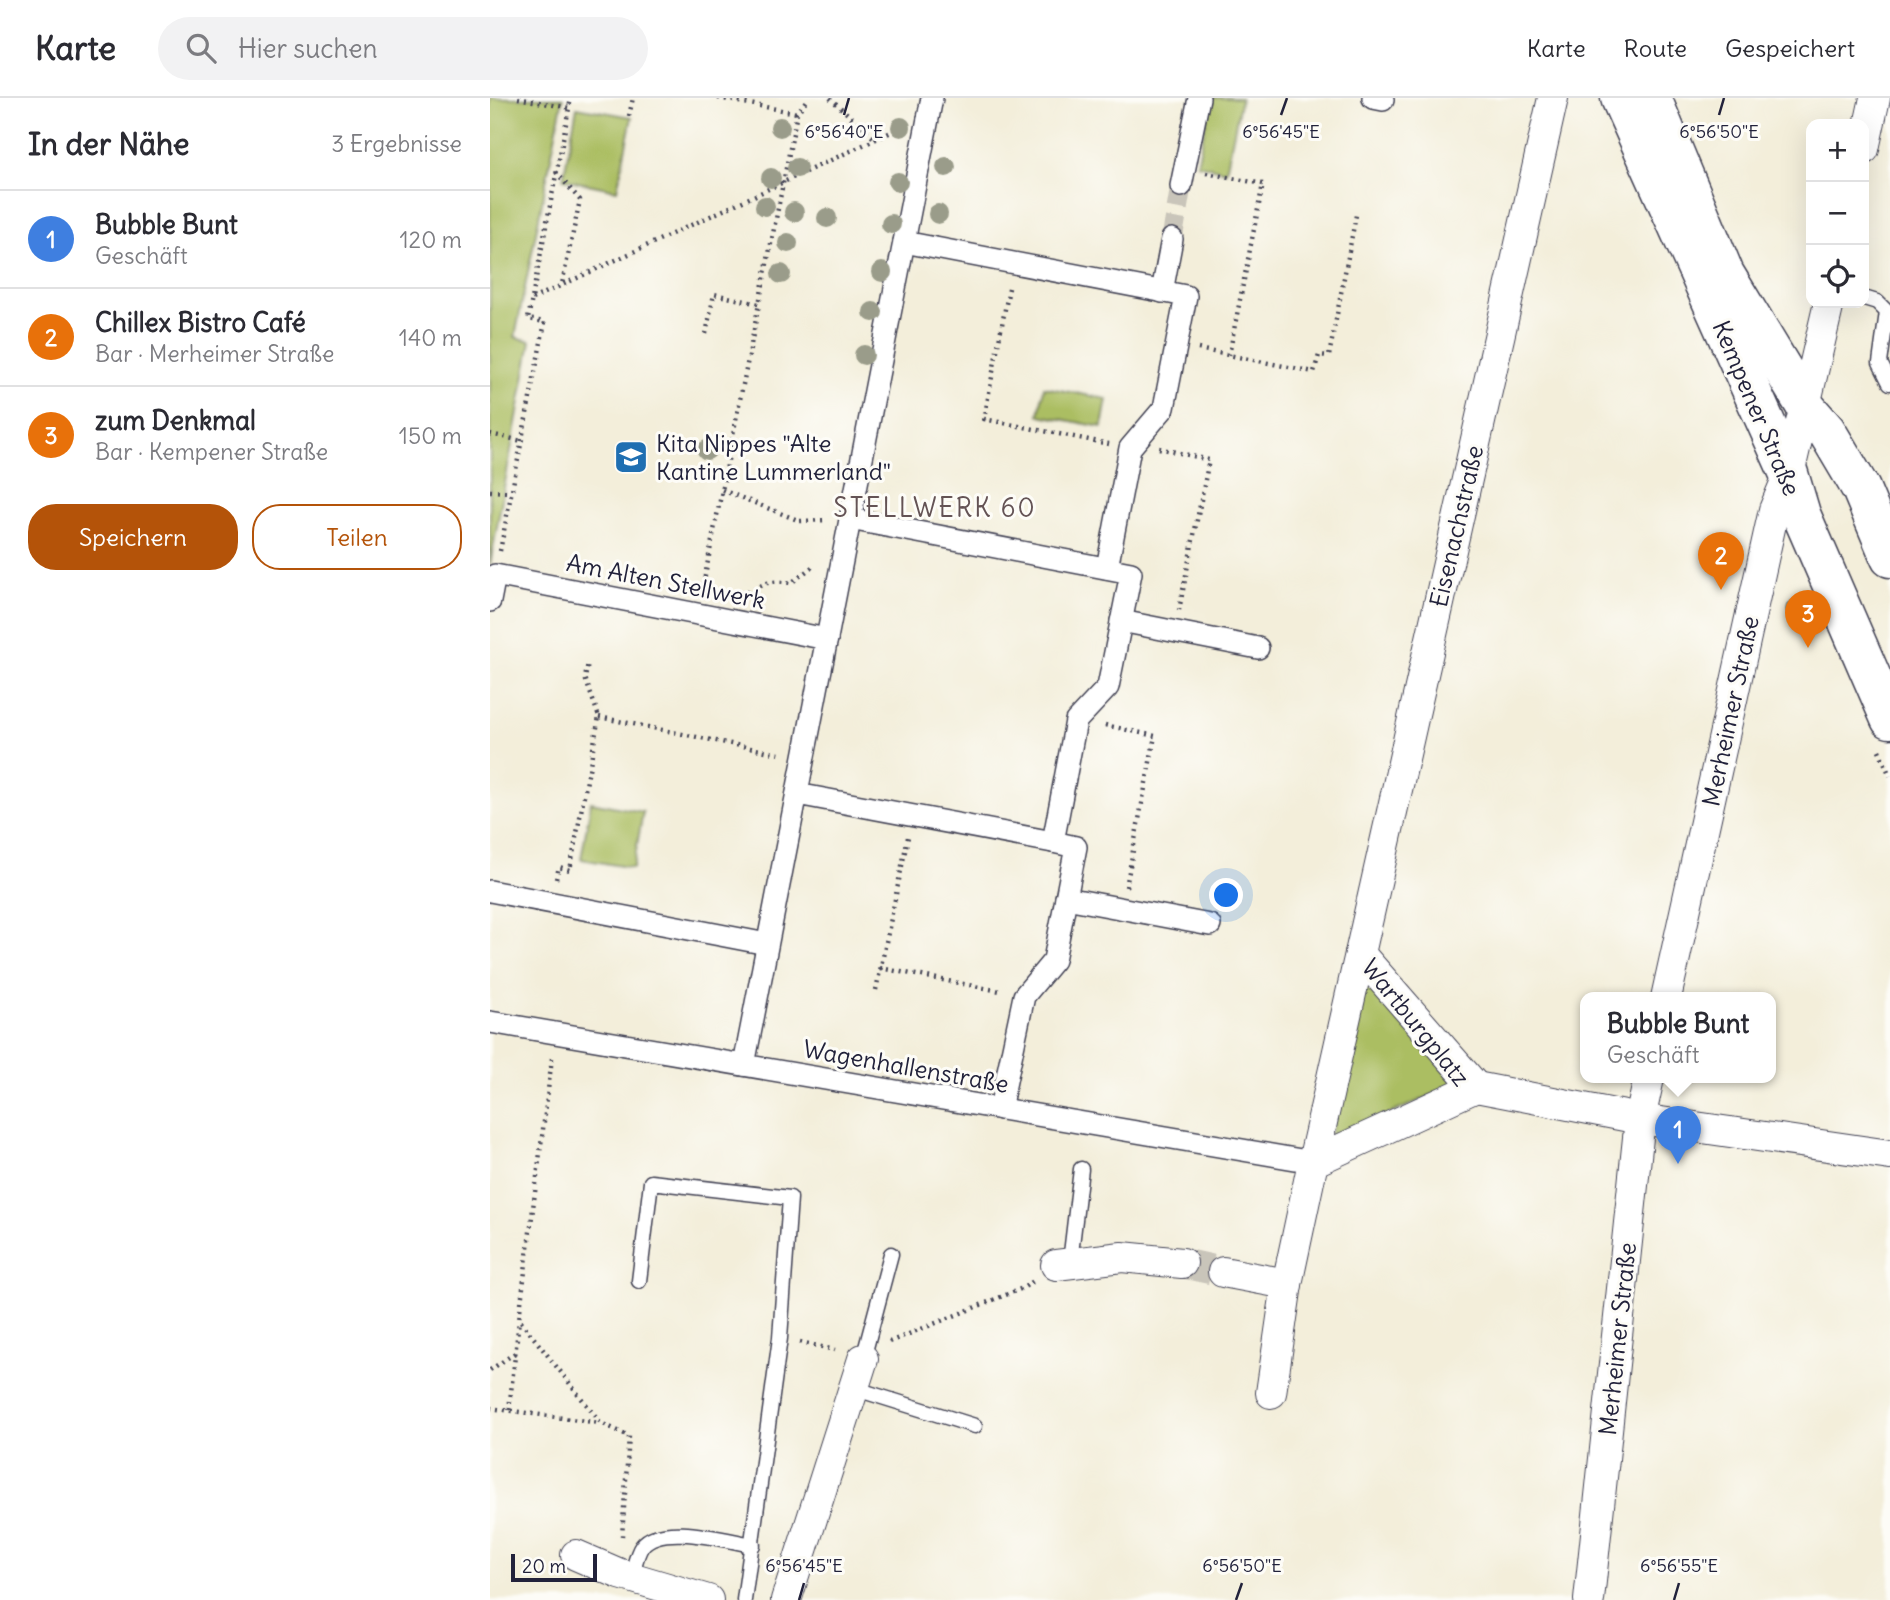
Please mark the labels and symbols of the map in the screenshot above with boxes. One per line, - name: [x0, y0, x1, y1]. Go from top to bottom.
- text: 6°56'40"E: [804, 120, 884, 143]
- text: 6°56'45"E: [1242, 120, 1320, 143]
- text: 6°56'50"E: [1679, 120, 1759, 143]
- street label: Kempener Straße: [1707, 316, 1807, 500]
- place label: Kita Nippes "Alte Kantine Lummerland": [656, 428, 891, 486]
- school or university icon: Kita Nippes "Alte Kantine Lummerland": [612, 438, 650, 476]
- street label: Eisenachstraße: [1423, 442, 1489, 610]
- district label: STELLWERK 60: [833, 491, 1037, 524]
- pin: 2: [1698, 532, 1744, 590]
- street label: Am Alten Stellwerk: [564, 547, 768, 615]
- pin: 3: [1785, 590, 1831, 648]
- street label: Merheimer Straße: [1695, 613, 1765, 809]
- your location: [1209, 878, 1243, 912]
- street label: Wartburgplatz: [1356, 952, 1476, 1092]
- street label: Wagenhallenstraße: [801, 1033, 1011, 1099]
- pin: 1: [1655, 1106, 1701, 1164]
- street label: Merheimer Straße: [1592, 1241, 1642, 1437]
- scale bar: [511, 1551, 597, 1583]
- text: 6°56'45"E: [765, 1554, 843, 1577]
- text: 6°56'50"E: [1202, 1554, 1282, 1577]
- text: 6°56'55"E: [1640, 1554, 1718, 1577]

